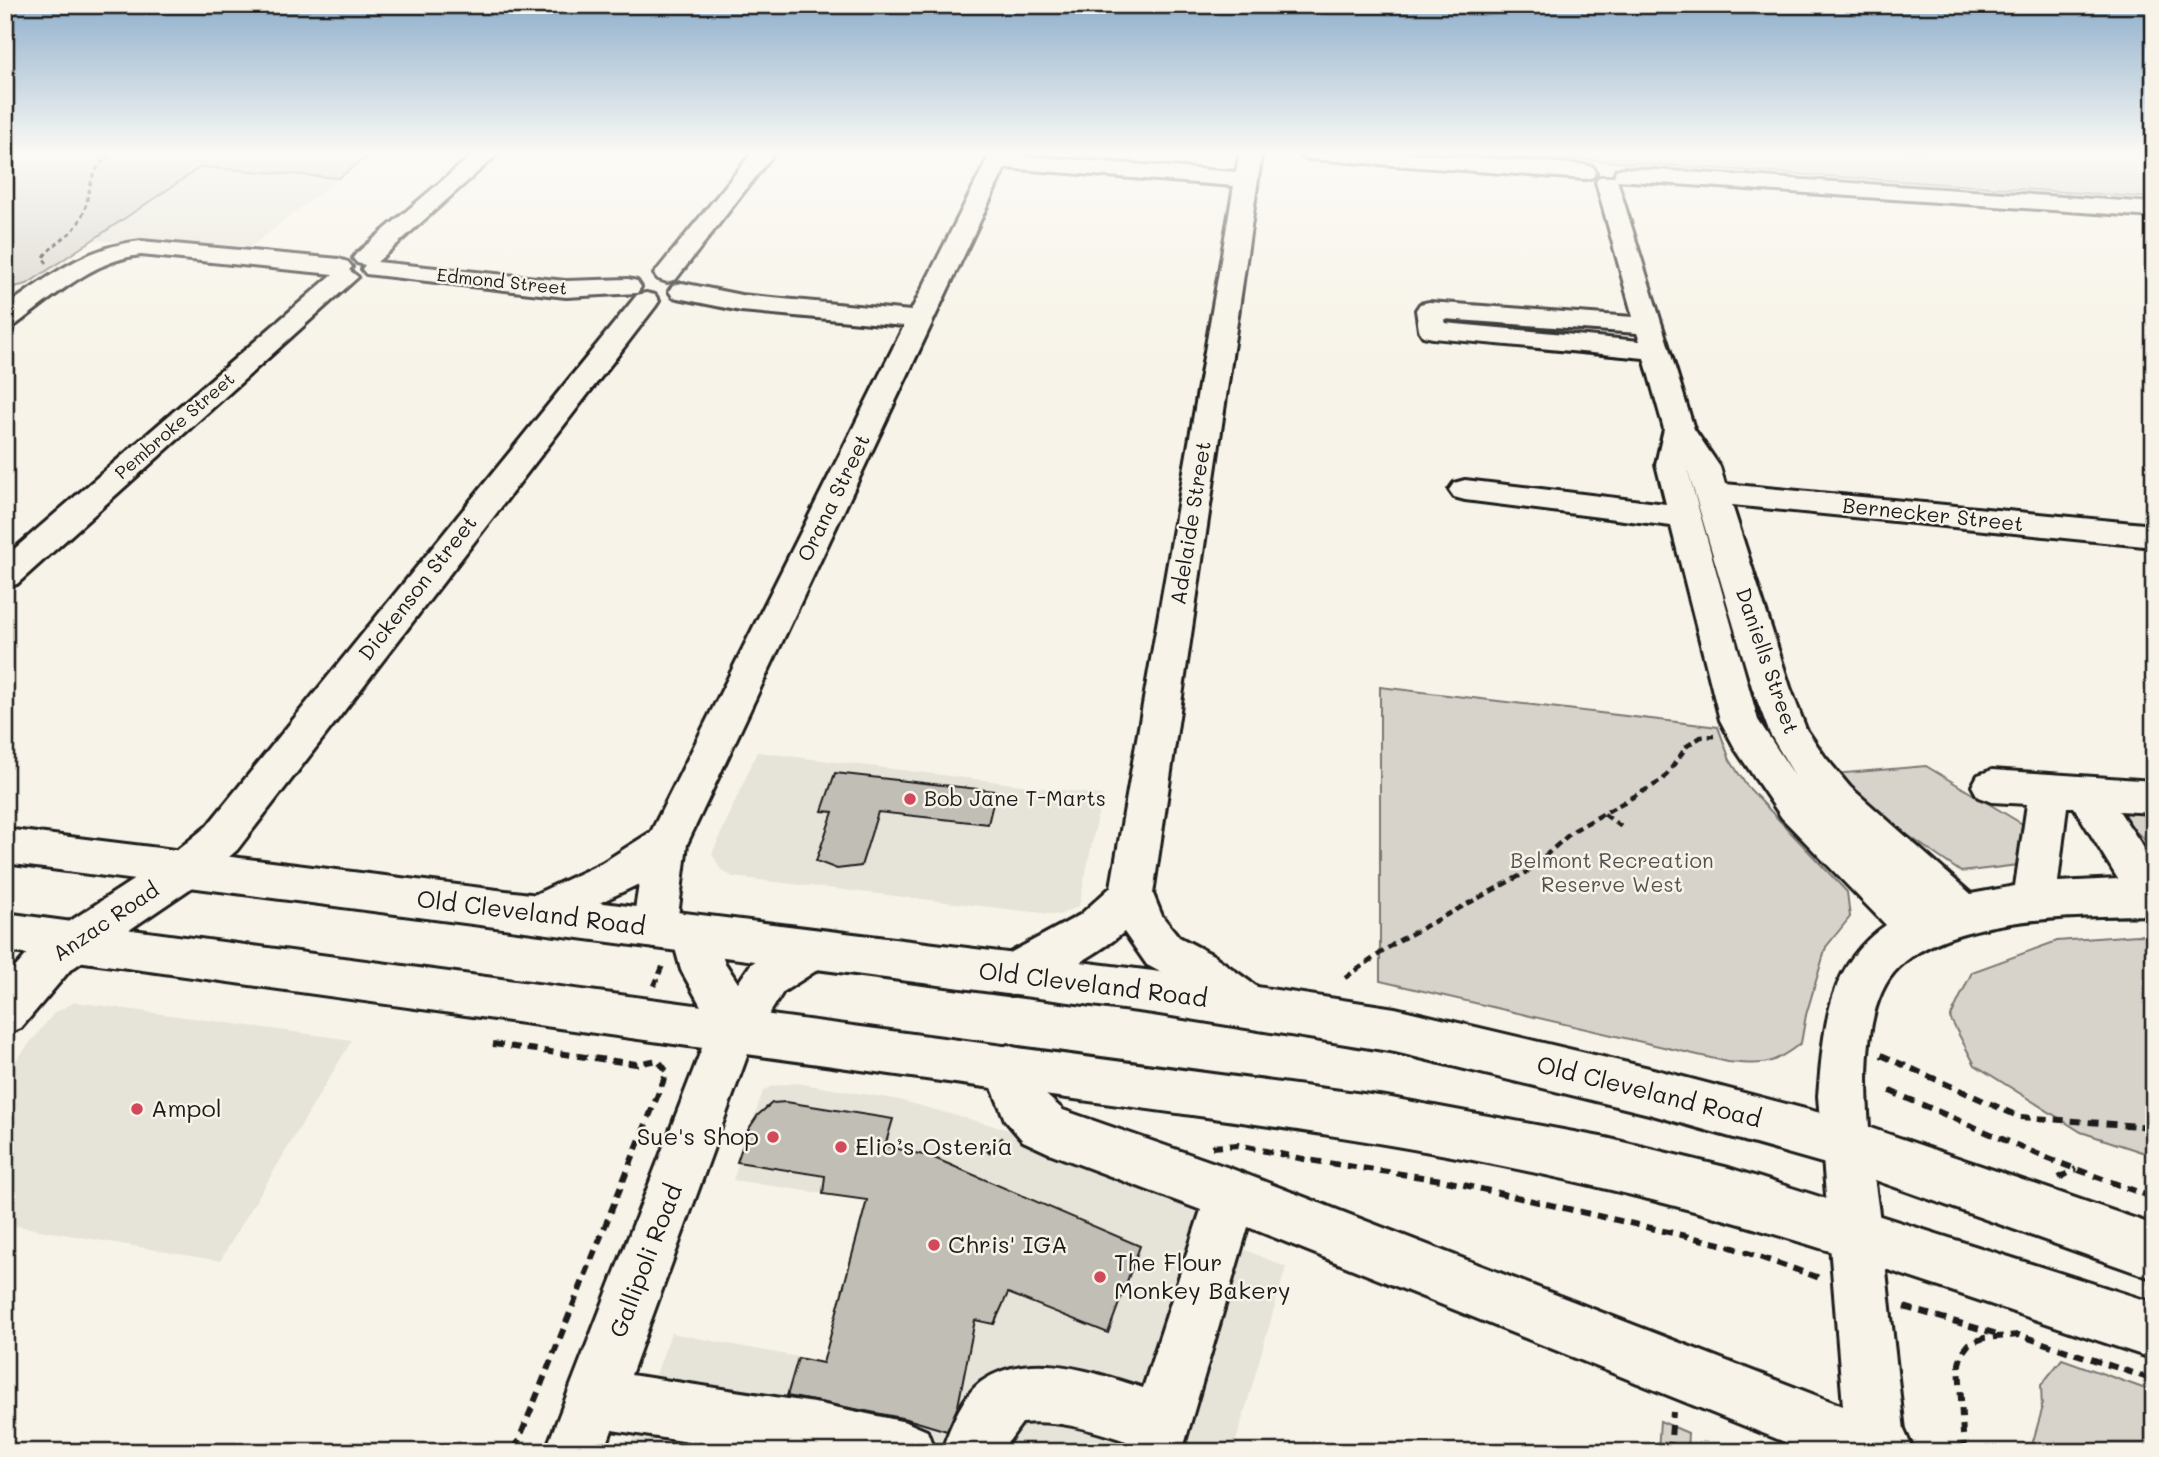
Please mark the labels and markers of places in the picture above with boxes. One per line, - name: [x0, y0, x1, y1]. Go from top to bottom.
- place label: Bob Jane T-Marts: [924, 784, 1106, 811]
- marker: Bob Jane T-Marts: [902, 791, 918, 807]
- place label: Ampol: [151, 1092, 222, 1123]
- marker: Ampol: [129, 1101, 145, 1117]
- place label: Sue's Shop: [637, 1120, 759, 1151]
- marker: Sue's Shop: [765, 1129, 781, 1145]
- place label: Elio’s Osteria: [855, 1130, 1013, 1161]
- marker: Elio’s Osteria: [833, 1139, 849, 1155]
- place label: Chris' IGA: [948, 1228, 1068, 1259]
- marker: Chris' IGA: [926, 1237, 942, 1253]
- place label: The Flour Monkey Bakery: [1114, 1246, 1291, 1305]
- marker: The Flour Monkey Bakery: [1092, 1269, 1108, 1285]

